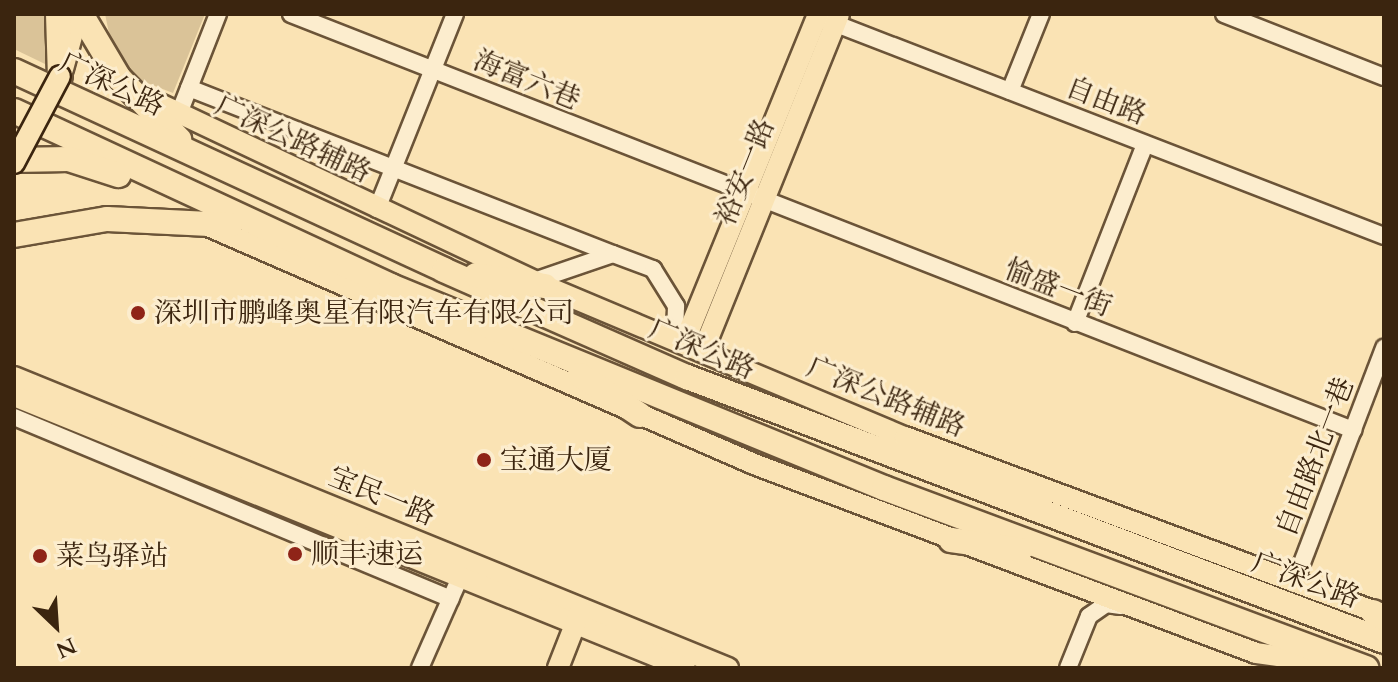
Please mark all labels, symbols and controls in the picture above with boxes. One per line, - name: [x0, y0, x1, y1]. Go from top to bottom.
- street label: 海富六巷: [469, 43, 585, 117]
- street label: 广深公路: [54, 45, 170, 123]
- street label: 自由路: [1061, 70, 1151, 132]
- street label: 广深公路辅路: [210, 88, 376, 190]
- street label: 裕安一路: [708, 114, 782, 230]
- street label: 愉盛一街: [1000, 252, 1116, 324]
- place label: 深圳市鹏峰奥星有限汽车有限公司: [154, 296, 574, 330]
- marker: 深圳市鹏峰奥星有限汽车有限公司: [129, 304, 147, 322]
- street label: 广深公路: [644, 312, 760, 386]
- street label: 广深公路辅路: [802, 350, 970, 444]
- street label: 自由路北一巷: [1269, 373, 1361, 541]
- place label: 宝通大厦: [500, 443, 612, 477]
- marker: 宝通大厦: [475, 451, 493, 469]
- street label: 宝民一路: [324, 459, 440, 533]
- place label: 顺丰速运: [311, 537, 423, 571]
- place label: 菜鸟驿站: [56, 539, 168, 573]
- marker: 顺丰速运: [286, 545, 304, 563]
- street label: 广深公路: [1248, 545, 1364, 615]
- marker: 菜鸟驿站: [31, 547, 49, 565]
- north arrow: [16, 586, 96, 666]
- text: N: [51, 630, 81, 665]

